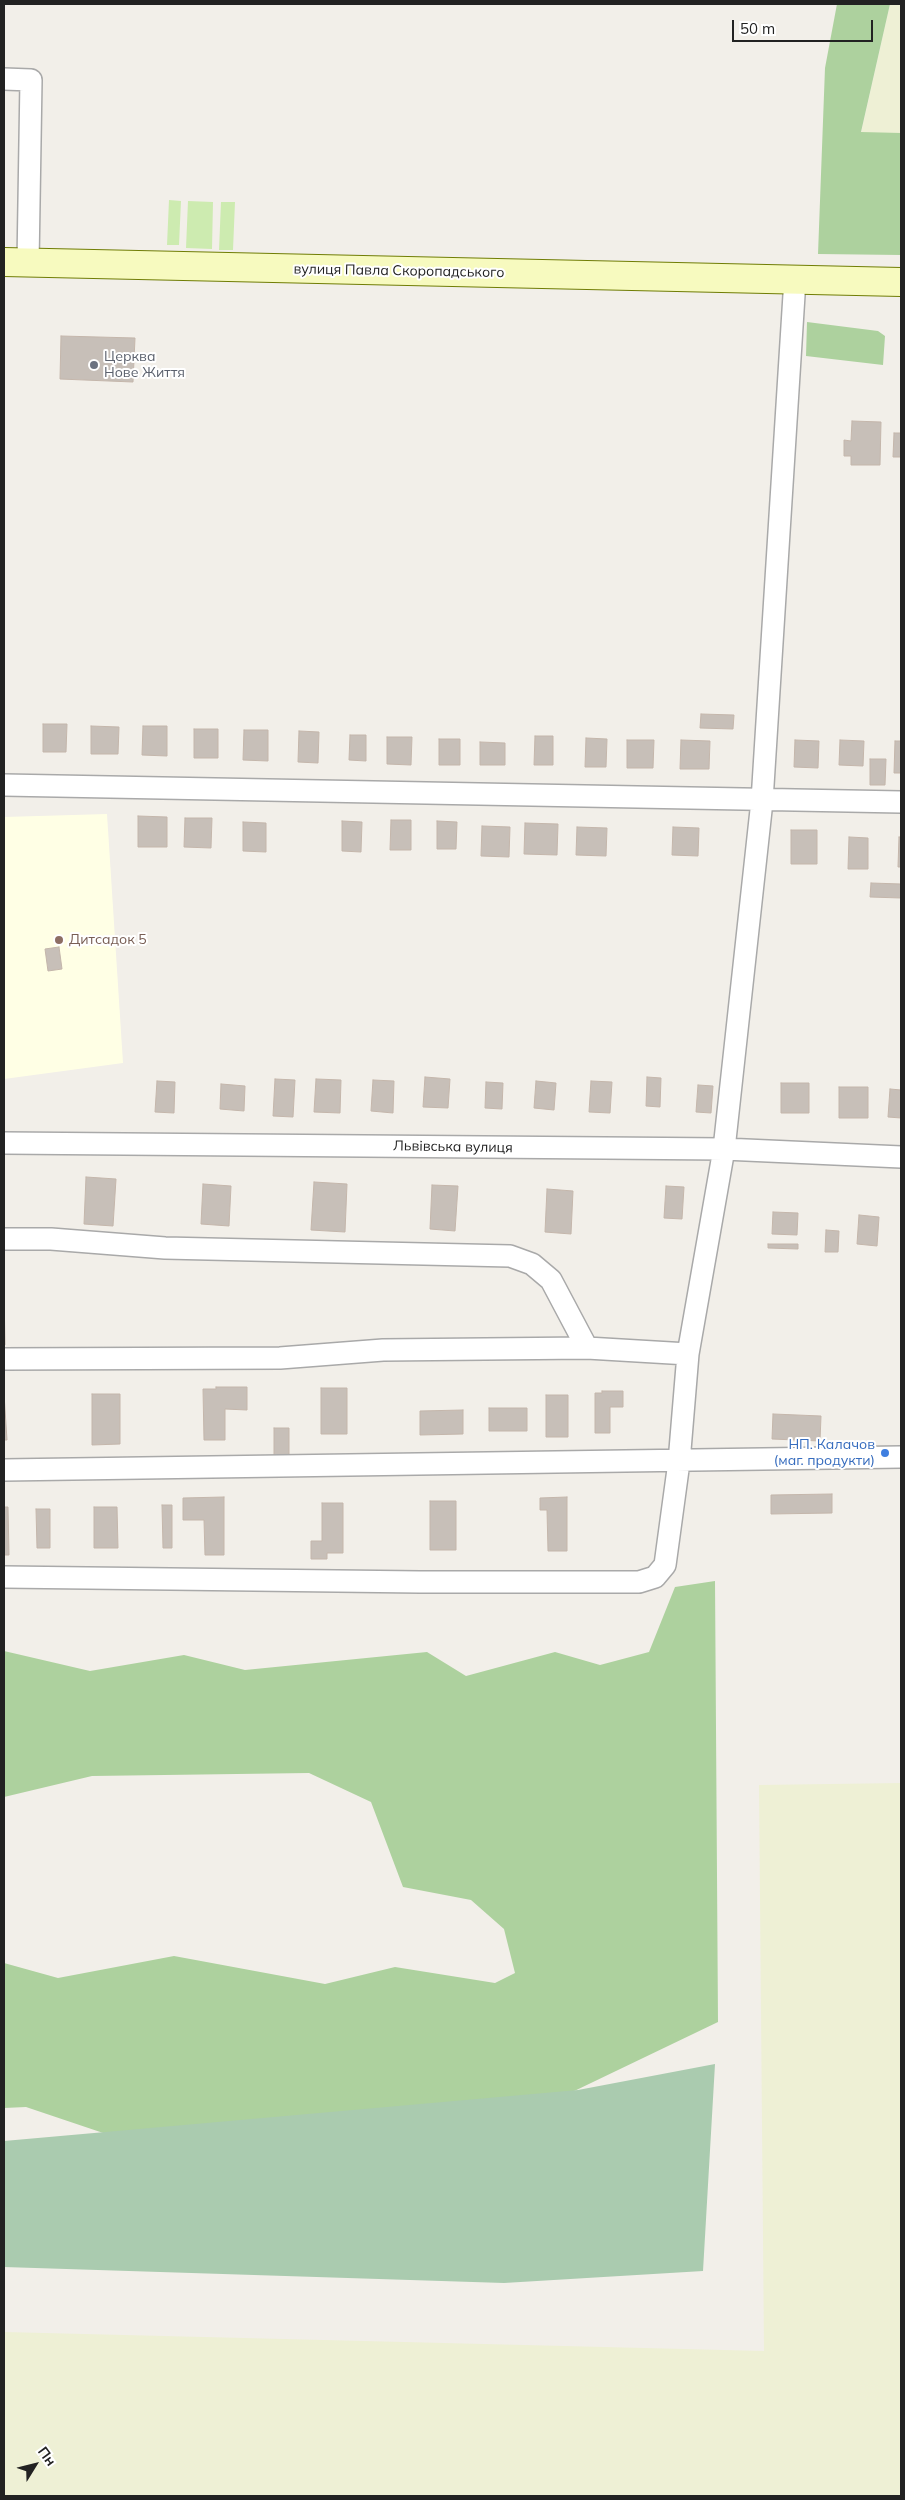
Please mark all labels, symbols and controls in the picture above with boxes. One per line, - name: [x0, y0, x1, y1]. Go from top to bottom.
- scale bar: [735, 10, 876, 42]
- text: 50 m: [740, 19, 775, 38]
- street label: вулиця Павла Скоропадського: [293, 261, 505, 281]
- place label: Церква Нове Життя: [104, 349, 185, 382]
- marker: Церква Нове Життя: [88, 359, 100, 371]
- place label: Дитсадок 5: [69, 932, 147, 948]
- marker: Дитсадок 5: [53, 934, 65, 946]
- street label: Львівська вулиця: [393, 1138, 513, 1156]
- place label: НП. Калачов (маг. продукти): [774, 1437, 875, 1470]
- marker: НП. Калачов (маг. продукти): [879, 1447, 891, 1459]
- north arrow: [10, 2440, 60, 2490]
- text: Пн: [34, 2443, 60, 2469]

